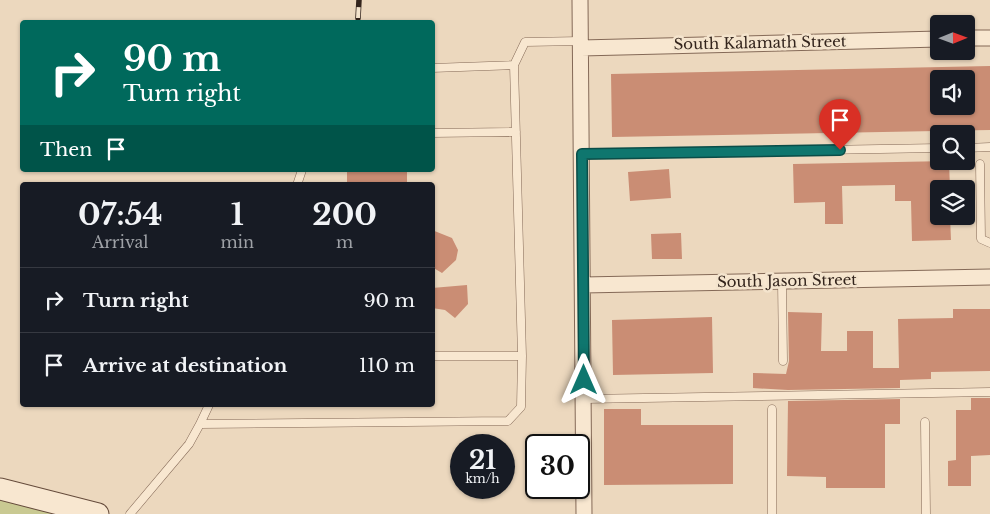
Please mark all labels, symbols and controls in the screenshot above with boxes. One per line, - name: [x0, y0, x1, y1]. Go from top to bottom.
- north arrow: [930, 15, 975, 60]
- map controls: [930, 15, 975, 225]
- street label: South Kalamath Street: [673, 31, 847, 54]
- text: 90 m: [123, 37, 221, 80]
- icon: right: [40, 40, 105, 105]
- button: sound: [930, 70, 975, 115]
- text: Turn right: [123, 80, 241, 107]
- pin: [819, 99, 861, 150]
- icon: arrive: [826, 106, 854, 134]
- button: search: [930, 125, 975, 170]
- icon: arrive: [102, 135, 130, 163]
- text: Then: [40, 138, 92, 161]
- button: layers: [930, 180, 975, 225]
- text: 07:54: [78, 196, 162, 233]
- text: 1: [231, 196, 244, 233]
- text: 200: [312, 196, 377, 233]
- text: Arrival: [92, 232, 149, 252]
- text: min: [220, 232, 254, 252]
- text: m: [336, 232, 353, 252]
- street label: South Jason Street: [717, 270, 857, 291]
- icon: right: [40, 286, 68, 314]
- text: Turn right: [83, 289, 189, 312]
- text: 90 m: [363, 289, 415, 312]
- icon: arrive: [40, 351, 68, 379]
- position arrow: [557, 353, 609, 405]
- text: Arrive at destination: [83, 354, 287, 377]
- text: 110 m: [359, 354, 415, 377]
- speed limit sign: 30: [525, 434, 590, 499]
- text: 21: [469, 445, 496, 476]
- text: km/h: [465, 471, 500, 486]

